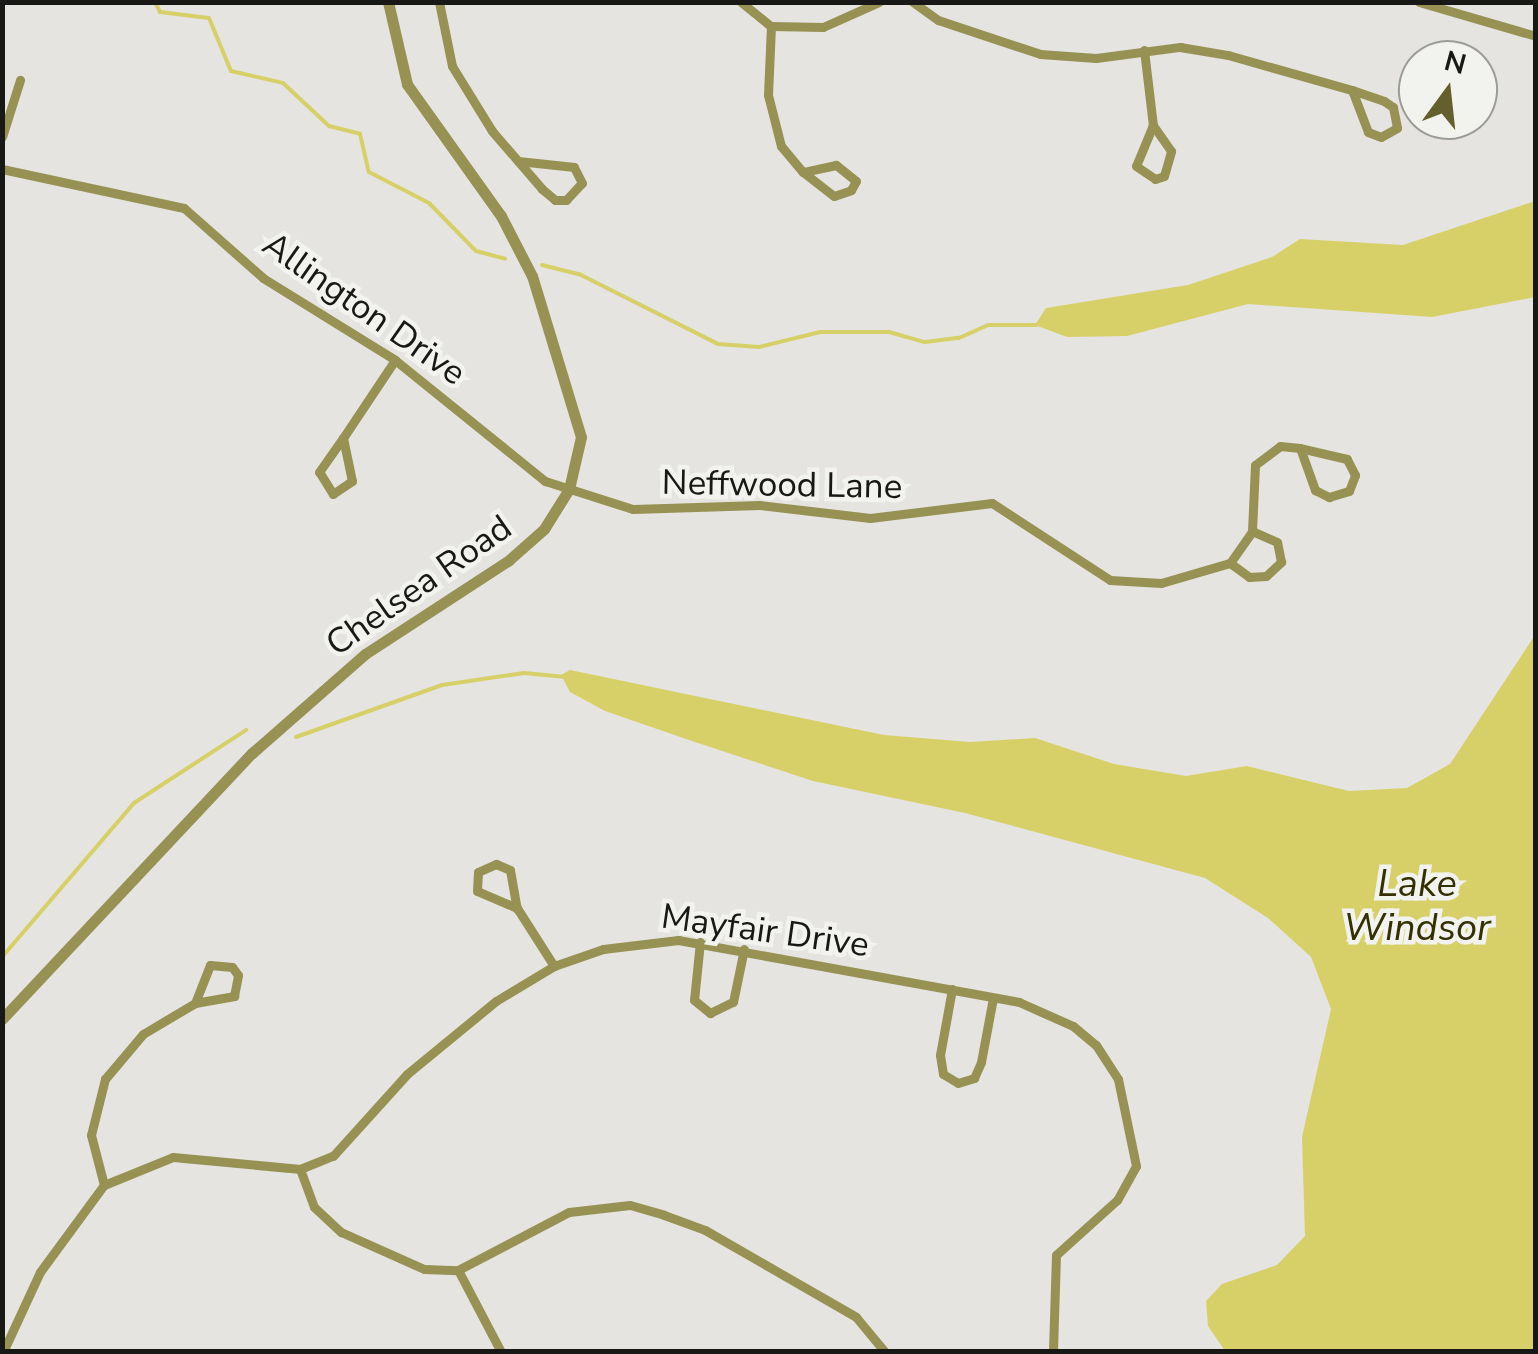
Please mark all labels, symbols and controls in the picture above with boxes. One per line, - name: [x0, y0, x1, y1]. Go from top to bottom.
- north arrow: [1398, 40, 1498, 140]
- text: N: [1440, 42, 1470, 84]
- street label: Allington Drive: [254, 223, 474, 395]
- street label: Neffwood Lane: [661, 462, 903, 508]
- street label: Chelsea Road: [318, 507, 520, 665]
- water label: Lake Windsor: [1343, 861, 1491, 951]
- street label: Mayfair Drive: [658, 896, 872, 966]

